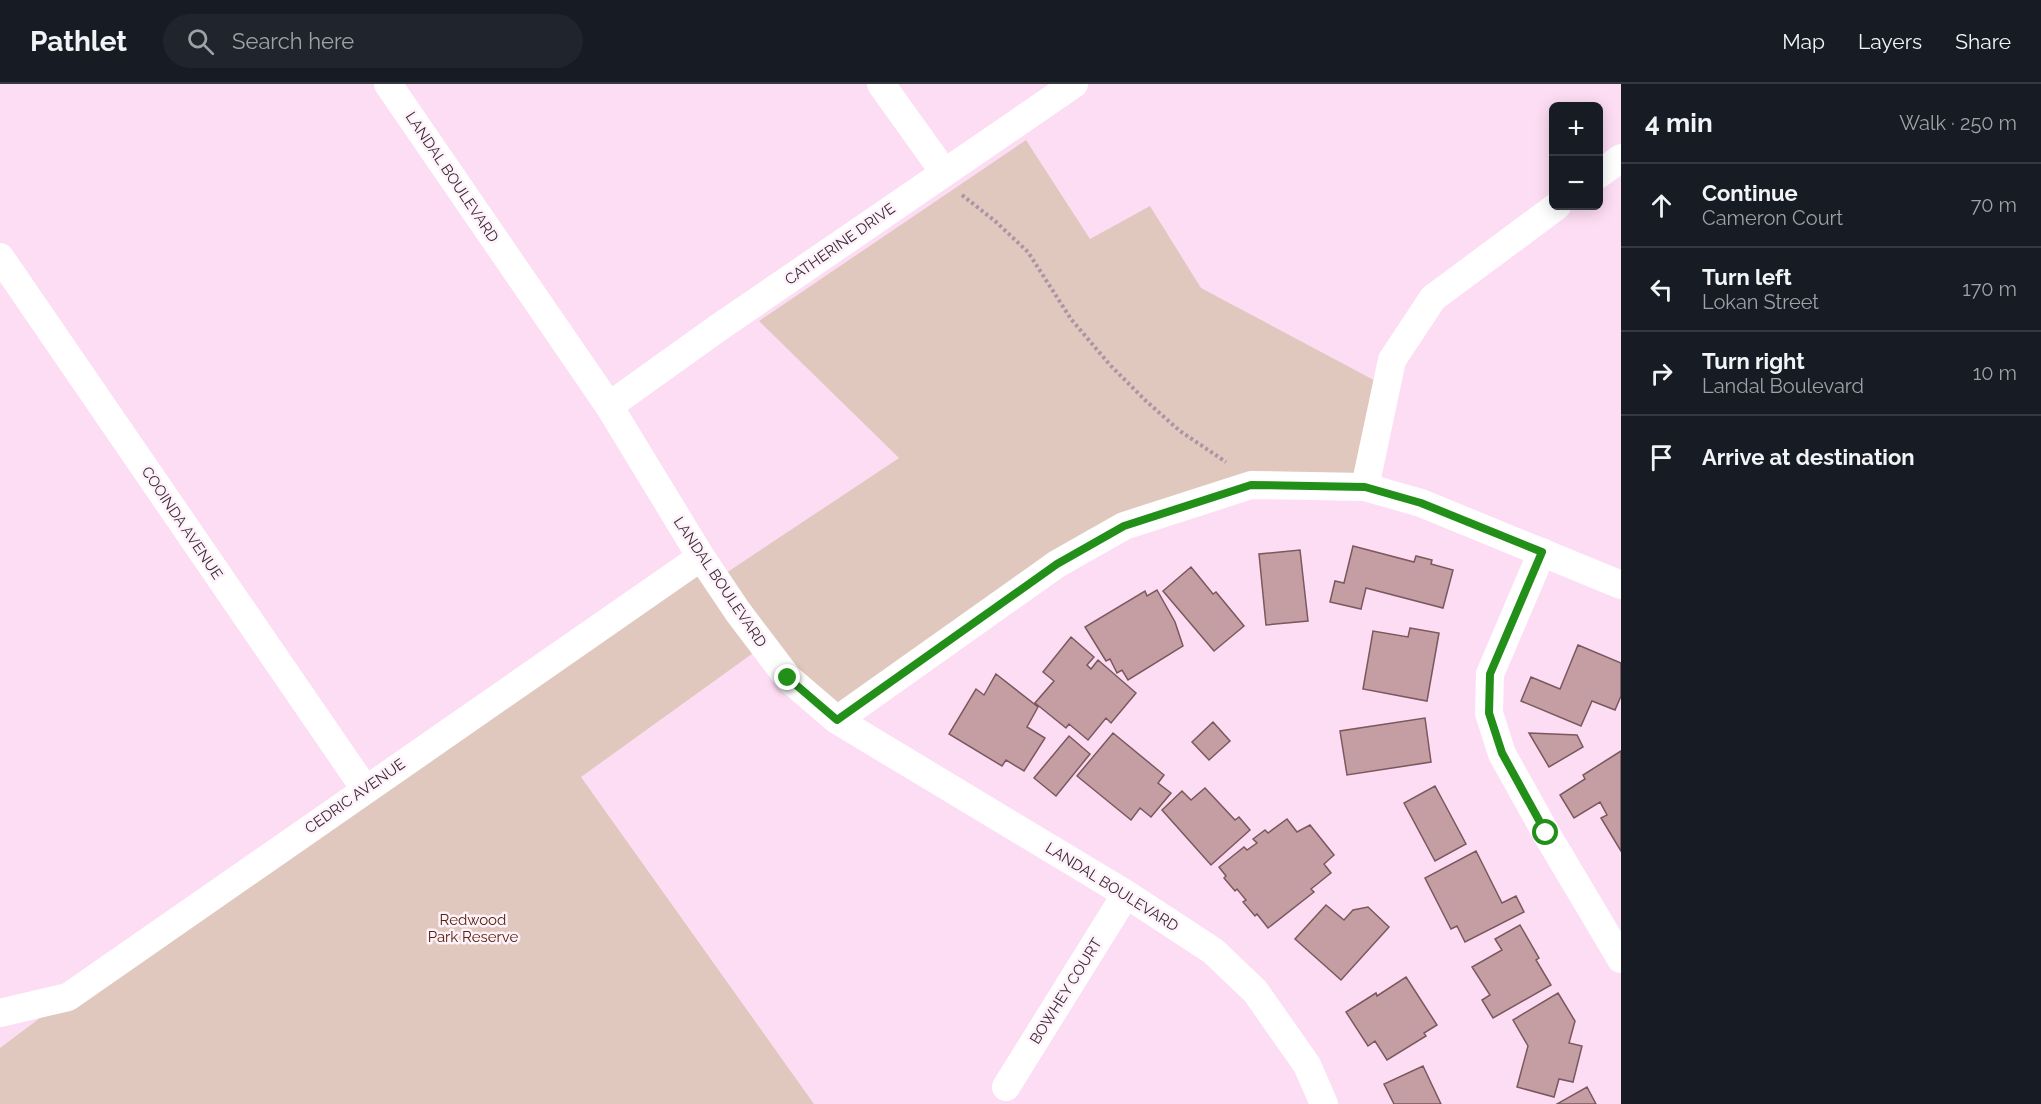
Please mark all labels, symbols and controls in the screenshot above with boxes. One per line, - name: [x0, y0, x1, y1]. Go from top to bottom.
- search box: [163, 14, 583, 68]
- text: Pathlet: [30, 25, 127, 58]
- icon: search: [184, 25, 217, 58]
- text: Search here: [232, 28, 354, 54]
- text: Map: [1782, 29, 1825, 54]
- text: Layers: [1858, 29, 1922, 54]
- text: Share: [1955, 29, 2011, 54]
- map controls: [1549, 102, 1603, 210]
- button: +: [1549, 102, 1603, 156]
- street label: LANDAL BOULEVARD: [402, 108, 503, 246]
- text: 4 min: [1645, 108, 1713, 138]
- text: Walk · 250 m: [1899, 111, 2017, 135]
- button: −: [1549, 156, 1603, 210]
- text: Continue: [1702, 180, 1798, 206]
- icon: ahead: [1645, 189, 1678, 222]
- text: 70 m: [1971, 193, 2017, 217]
- street label: CATHERINE DRIVE: [781, 199, 899, 289]
- text: Cameron Court: [1702, 206, 1843, 230]
- text: Turn left: [1702, 264, 1792, 290]
- icon: left: [1645, 273, 1678, 306]
- text: 170 m: [1962, 277, 2017, 301]
- text: Lokan Street: [1702, 290, 1819, 314]
- text: Turn right: [1702, 348, 1805, 374]
- icon: right: [1645, 357, 1678, 390]
- text: 10 m: [1973, 361, 2017, 385]
- text: Landal Boulevard: [1702, 374, 1864, 398]
- icon: arrive: [1645, 441, 1678, 474]
- text: Arrive at destination: [1702, 444, 1915, 470]
- street label: COOINDA AVENUE: [138, 463, 226, 583]
- street label: LANDAL BOULEVARD: [670, 513, 771, 651]
- route end: [774, 664, 800, 690]
- street label: CEDRIC AVENUE: [302, 755, 408, 837]
- route start: [1532, 819, 1558, 845]
- street label: LANDAL BOULEVARD: [1042, 839, 1182, 935]
- park label: Redwood Park Reserve: [428, 911, 519, 946]
- street label: BOWHEY COURT: [1026, 935, 1106, 1047]

